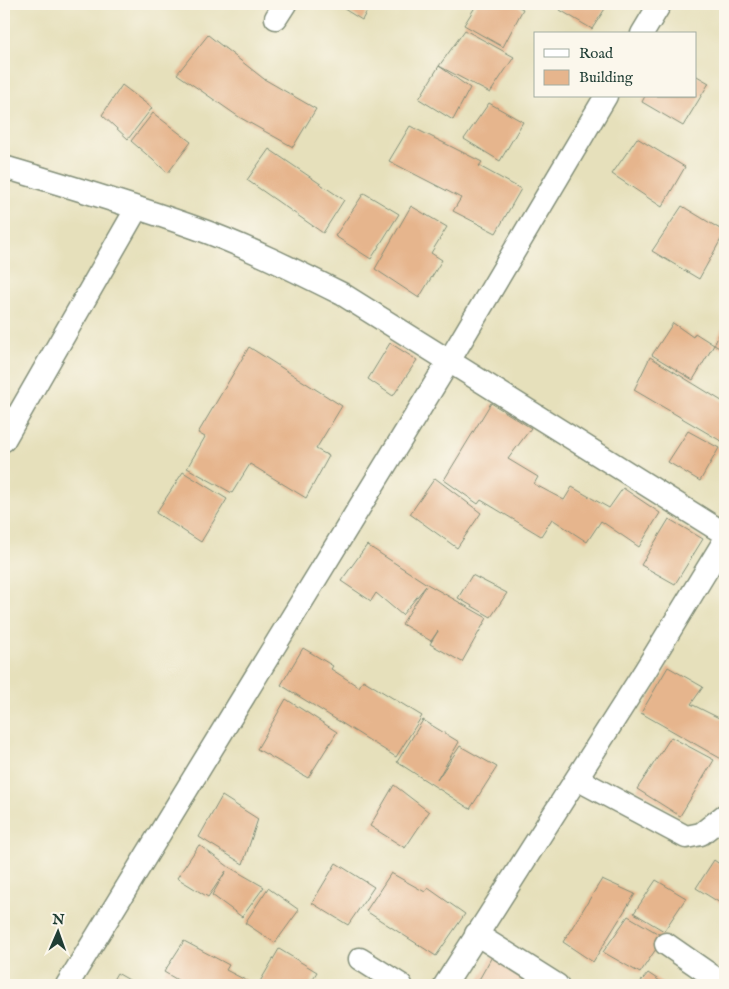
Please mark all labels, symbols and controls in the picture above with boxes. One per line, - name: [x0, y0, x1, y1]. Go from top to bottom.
- legend: [534, 32, 696, 98]
- text: Road: [579, 44, 614, 63]
- text: Building: [579, 68, 634, 87]
- north arrow: [32, 906, 82, 956]
- text: N: [51, 911, 65, 929]

